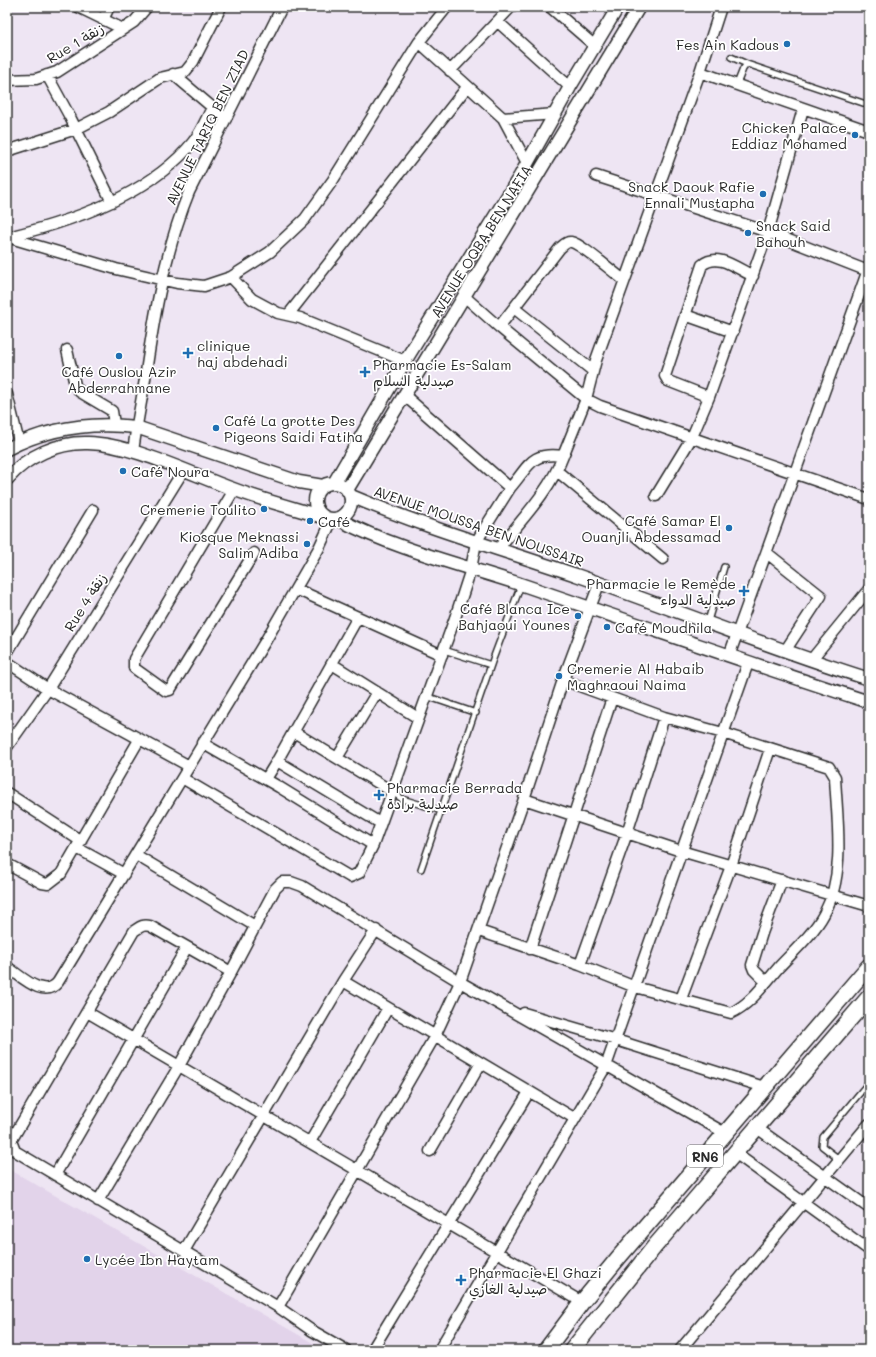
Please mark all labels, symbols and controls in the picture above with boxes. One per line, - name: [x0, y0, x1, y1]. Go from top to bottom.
- street label: Rue 1 زنقة: [43, 19, 107, 67]
- place label: Fes Ain Kadous: [676, 35, 779, 54]
- marker: Fes Ain Kadous: [782, 39, 792, 49]
- street label: AVENUE TARIQ BEN ZIAD: [161, 46, 253, 208]
- place label: Chicken Palace Eddiaz Mohamed: [731, 118, 847, 153]
- marker: Chicken Palace Eddiaz Mohamed: [850, 130, 860, 140]
- street label: AVENUE OQBA BEN NAFIA: [426, 161, 536, 321]
- place label: Snack Daouk Rafie Ennali Mustapha: [628, 177, 755, 212]
- marker: Snack Daouk Rafie Ennali Mustapha: [758, 189, 768, 199]
- place label: Snack Said Bahouh: [756, 216, 830, 251]
- marker: Snack Said Bahouh: [743, 228, 753, 238]
- place label: clinique haj abdehadi: [197, 336, 288, 371]
- marker: clinique haj abdehadi: [182, 347, 194, 359]
- marker: Café Ouslou Azir Abderrahmane: [114, 351, 124, 361]
- place label: Pharmacie Es-Salam صيدلية السلام: [373, 355, 511, 392]
- place label: Café Ouslou Azir Abderrahmane: [61, 362, 177, 397]
- marker: Pharmacie Es-Salam صيدلية السلام: [360, 367, 370, 377]
- place label: Café La grotte Des Pigeons Saidi Fatiha: [224, 411, 363, 446]
- marker: Café La grotte Des Pigeons Saidi Fatiha: [211, 423, 221, 433]
- place label: Café Noura: [131, 462, 210, 481]
- marker: Café Noura: [118, 466, 128, 476]
- street label: AVENUE MOUSSA BEN NOUSSAIR: [371, 481, 587, 571]
- place label: Cremerie Toulito: [140, 500, 256, 519]
- marker: Cremerie Toulito: [259, 504, 269, 514]
- place label: Café Samar El Ouanjli Abdessamad: [582, 511, 721, 546]
- place label: Café: [318, 512, 350, 531]
- marker: Café: [305, 516, 315, 526]
- marker: Café Samar El Ouanjli Abdessamad: [724, 523, 734, 533]
- place label: Kiosque Meknassi Salim Adiba: [180, 527, 299, 562]
- marker: Kiosque Meknassi Salim Adiba: [302, 539, 312, 549]
- street label: Rue 4 زنقة: [60, 569, 110, 635]
- place label: Pharmacie le Remède صيدلية الدواء: [587, 574, 736, 609]
- marker: Pharmacie le Remède صيدلية الدواء: [739, 586, 749, 596]
- place label: Café Blanca Ice Bahjaoui Younes: [458, 599, 570, 634]
- marker: Café Blanca Ice Bahjaoui Younes: [573, 611, 583, 621]
- place label: Café Moudhila: [615, 618, 712, 637]
- marker: Café Moudhila: [602, 622, 612, 632]
- place label: Cremerie Al Habaib Maghraoui Naima: [567, 659, 704, 694]
- marker: Cremerie Al Habaib Maghraoui Naima: [554, 671, 564, 681]
- place label: Pharmacie Berrada صيدلية برادة: [387, 778, 522, 813]
- marker: Pharmacie Berrada صيدلية برادة: [374, 790, 384, 800]
- road number: RN6: [687, 1145, 723, 1167]
- place label: Lycée Ibn Haytam: [95, 1250, 219, 1269]
- marker: Lycée Ibn Haytam: [82, 1254, 92, 1264]
- place label: Pharmacie El Ghazi صيدلية الغازي: [469, 1263, 602, 1300]
- marker: Pharmacie El Ghazi صيدلية الغازي: [456, 1275, 466, 1285]

